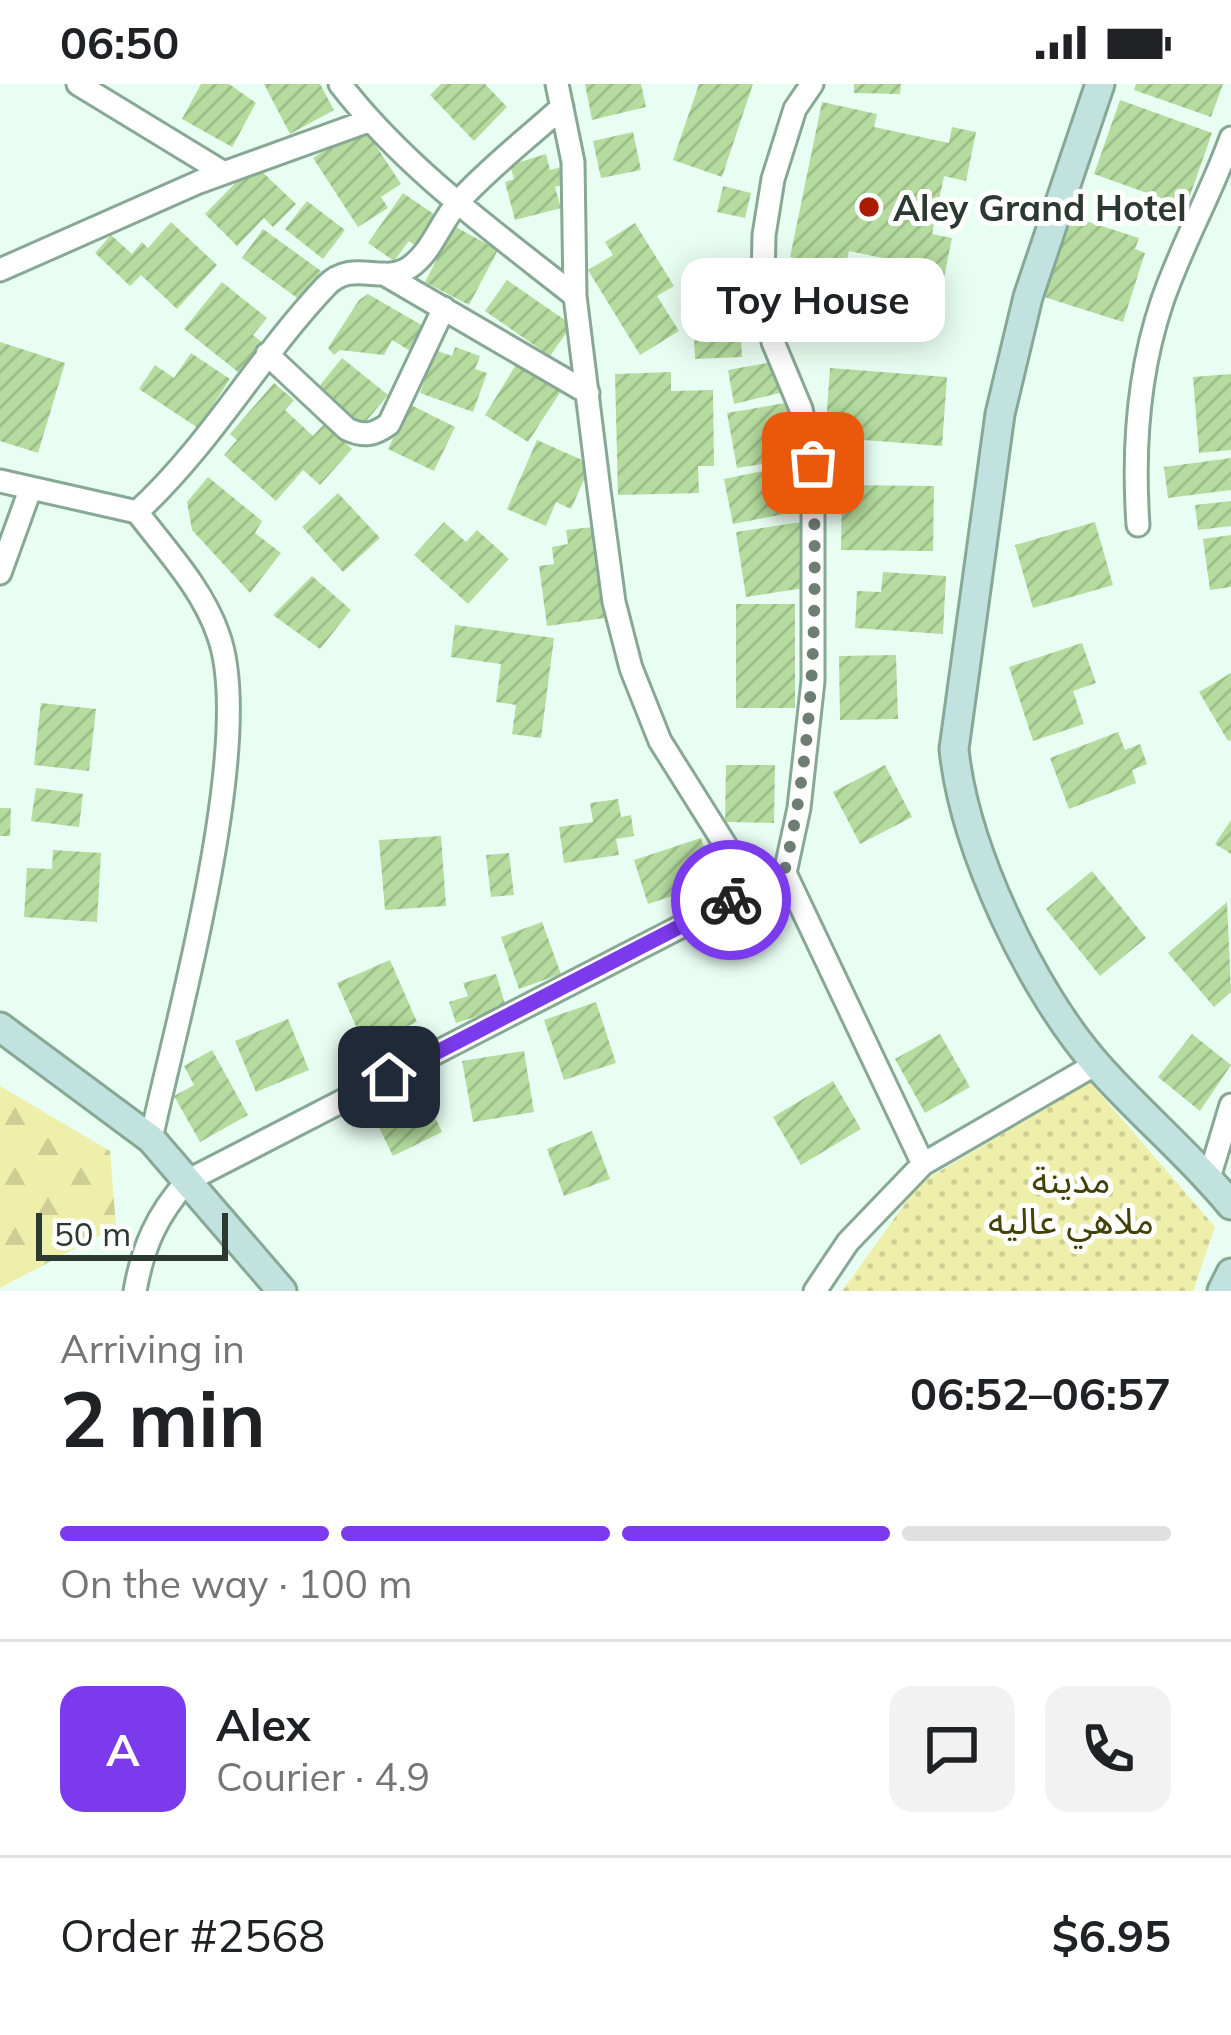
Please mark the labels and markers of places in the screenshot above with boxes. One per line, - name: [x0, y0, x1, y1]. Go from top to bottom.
- place label: Aley Grand Hotel: [893, 185, 1187, 230]
- marker: Aley Grand Hotel: [856, 194, 882, 220]
- callout: Toy House: [681, 259, 945, 343]
- pin: [762, 412, 864, 514]
- pin: [338, 1026, 440, 1128]

